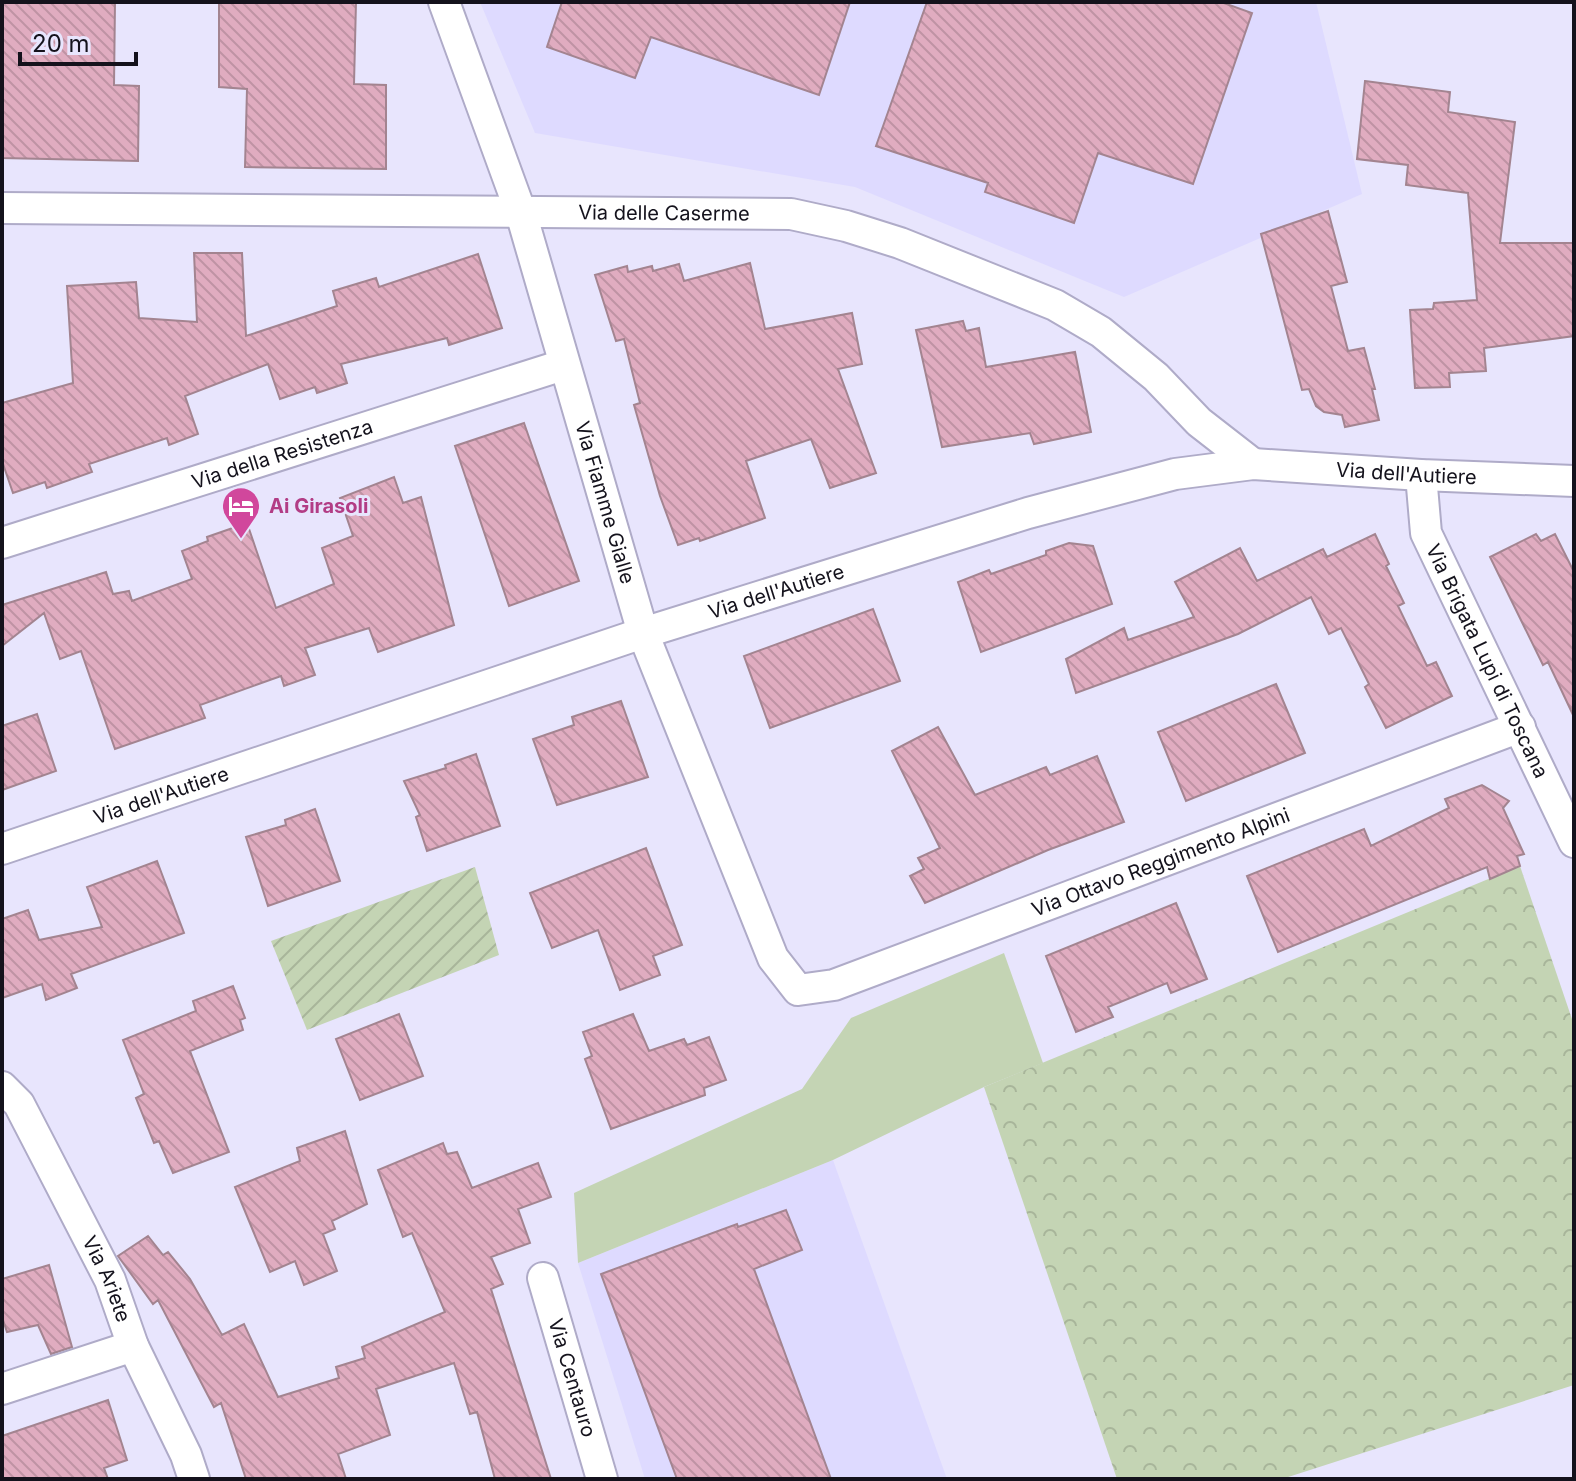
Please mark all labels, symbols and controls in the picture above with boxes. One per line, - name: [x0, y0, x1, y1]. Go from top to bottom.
- scale bar: [20, 16, 136, 66]
- text: 20 m: [32, 29, 90, 58]
- street label: Via delle Caserme: [578, 200, 750, 226]
- street label: Via della Resistenza: [189, 414, 376, 494]
- street label: Via Fiamme Gialle: [570, 418, 640, 586]
- street label: Via dell'Autiere: [1335, 457, 1477, 489]
- hotel icon: Ai Girasoli: [220, 485, 262, 540]
- place label: Ai Girasoli: [269, 494, 368, 518]
- street label: Via Brigata Lupi di Toscana: [1421, 540, 1554, 782]
- street label: Via dell'Autiere: [705, 559, 847, 624]
- street label: Via dell'Autiere: [91, 761, 232, 829]
- street label: Via Ottavo Reggimento Alpini: [1028, 803, 1293, 922]
- street label: Via Ariete: [77, 1232, 136, 1325]
- street label: Via Centauro: [544, 1316, 601, 1440]

